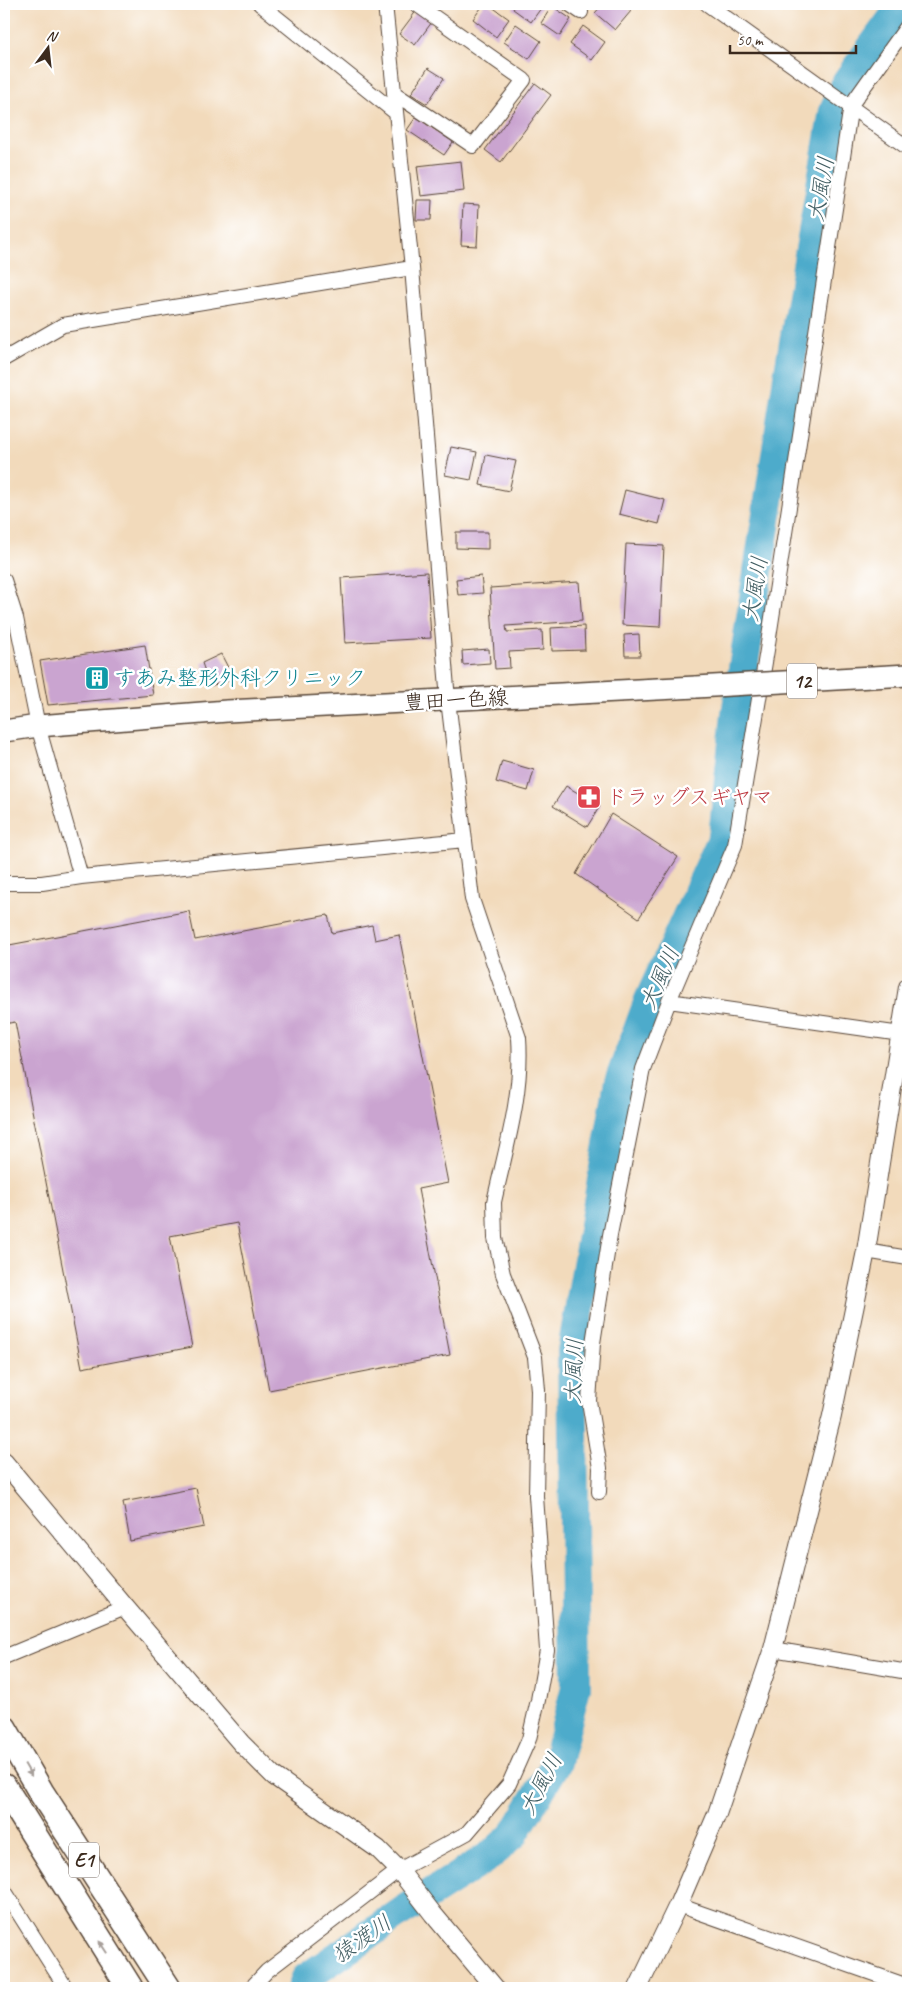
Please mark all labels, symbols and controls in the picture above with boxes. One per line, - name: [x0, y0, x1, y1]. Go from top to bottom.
- north arrow: [22, 22, 72, 72]
- scale bar: [730, 22, 856, 54]
- text: N: [45, 27, 60, 46]
- text: 50 m: [737, 31, 764, 50]
- water label: 大風川: [801, 154, 841, 224]
- water label: 大風川: [736, 554, 774, 624]
- road number: 12: [787, 664, 817, 698]
- building icon: すあみ整形外科クリニック: [84, 665, 110, 691]
- place label: すあみ整形外科クリニック: [114, 665, 366, 691]
- street label: 豊田一色線: [403, 684, 509, 716]
- pharmacy icon: ドラッグスギヤマ: [576, 784, 602, 810]
- place label: ドラッグスギヤマ: [606, 784, 773, 810]
- water label: 大風川: [634, 942, 686, 1014]
- water label: 大風川: [559, 1338, 589, 1404]
- water label: 大風川: [513, 1748, 569, 1820]
- one-way arrow: [24, 1764, 33, 1777]
- road number: E1: [69, 1842, 99, 1878]
- water label: 猿渡川: [327, 1909, 397, 1969]
- one-way arrow: [99, 1941, 108, 1954]

